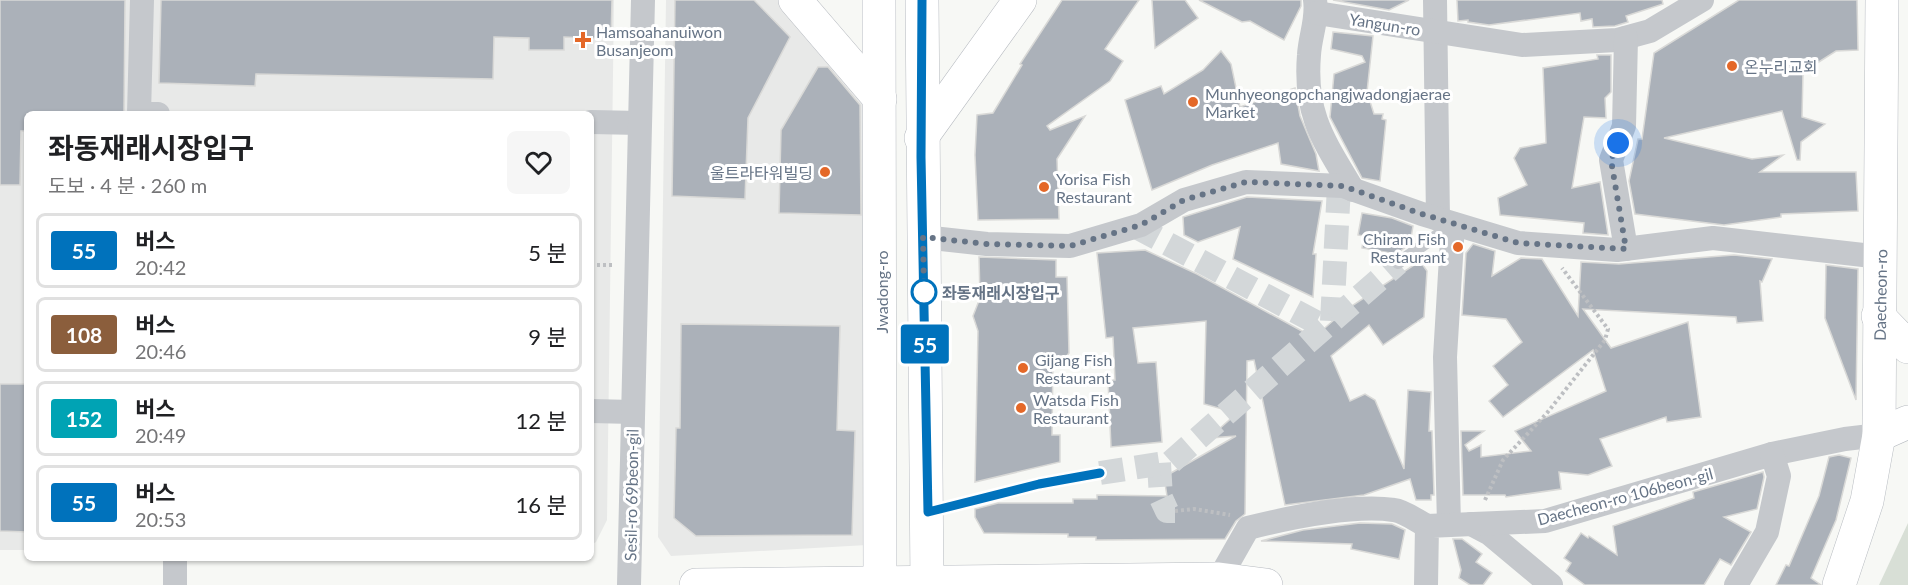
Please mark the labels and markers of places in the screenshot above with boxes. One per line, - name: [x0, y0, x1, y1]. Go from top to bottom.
- place label: Hamsoahanuiwon Busanjeom: [596, 22, 722, 59]
- marker: Hamsoahanuiwon Busanjeom: [574, 31, 592, 49]
- place label: 온누리교회: [1744, 57, 1818, 76]
- marker: 온누리교회: [1725, 59, 1739, 73]
- place label: Munhyeongopchangjwadongjaerae Market: [1205, 84, 1451, 121]
- marker: Munhyeongopchangjwadongjaerae Market: [1186, 95, 1200, 109]
- place label: 울트라타워빌딩: [710, 163, 813, 182]
- marker: 울트라타워빌딩: [818, 165, 832, 179]
- place label: Yorisa Fish Restaurant: [1056, 169, 1132, 206]
- marker: Yorisa Fish Restaurant: [1037, 180, 1051, 194]
- place label: Chiram Fish Restaurant: [1363, 229, 1446, 266]
- marker: Chiram Fish Restaurant: [1451, 240, 1465, 254]
- marker: 좌동재래시장입구: [911, 279, 937, 305]
- place label: 좌동재래시장입구: [942, 283, 1060, 302]
- place label: Gijang Fish Restaurant: [1035, 350, 1112, 387]
- marker: Gijang Fish Restaurant: [1016, 361, 1030, 375]
- place label: Watsda Fish Restaurant: [1033, 390, 1119, 427]
- marker: Watsda Fish Restaurant: [1014, 401, 1028, 415]

